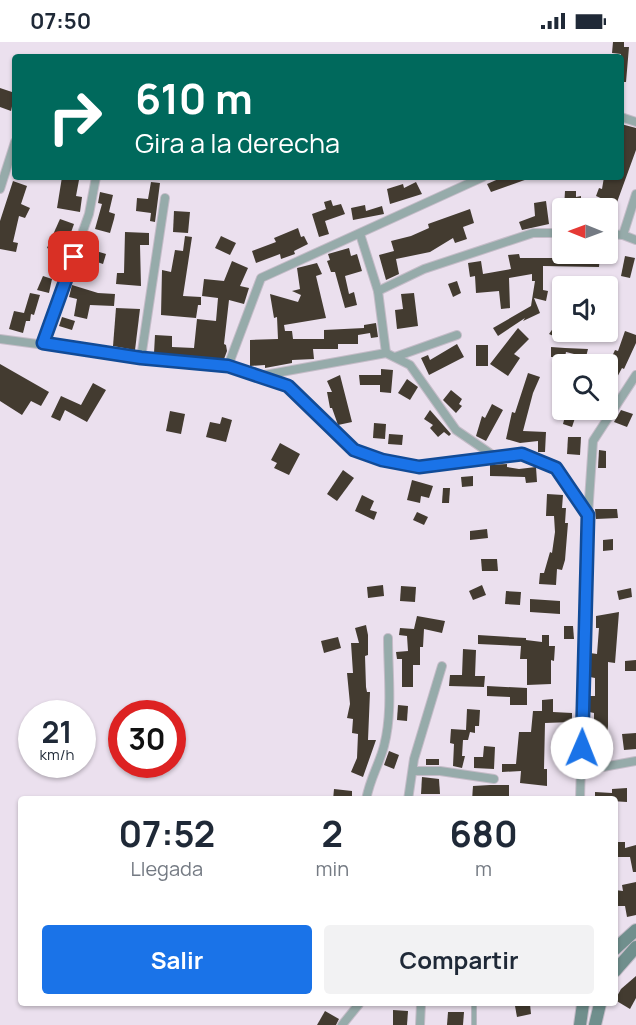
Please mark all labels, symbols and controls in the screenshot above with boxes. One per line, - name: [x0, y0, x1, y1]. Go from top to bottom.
- text: 07:50: [30, 6, 91, 36]
- text: 610 m: [135, 69, 253, 127]
- icon: right: [36, 78, 114, 156]
- text: Gira a la derecha: [135, 124, 340, 161]
- north arrow: [552, 198, 618, 264]
- map controls: [552, 198, 618, 420]
- pin: [48, 231, 99, 282]
- icon: arrive: [57, 240, 90, 273]
- button: sound: [552, 276, 618, 342]
- button: search: [552, 354, 618, 420]
- speed limit sign: 30: [108, 700, 186, 778]
- text: 21: [41, 711, 73, 752]
- position arrow: [550, 716, 614, 780]
- text: km/h: [40, 744, 74, 765]
- text: 07:52: [118, 809, 215, 858]
- text: 2: [322, 809, 343, 858]
- text: 680: [449, 809, 518, 858]
- text: Llegada: [131, 855, 203, 882]
- text: min: [316, 855, 349, 882]
- text: m: [475, 855, 492, 882]
- button: Salir: [42, 925, 312, 994]
- button: Compartir: [324, 925, 594, 994]

